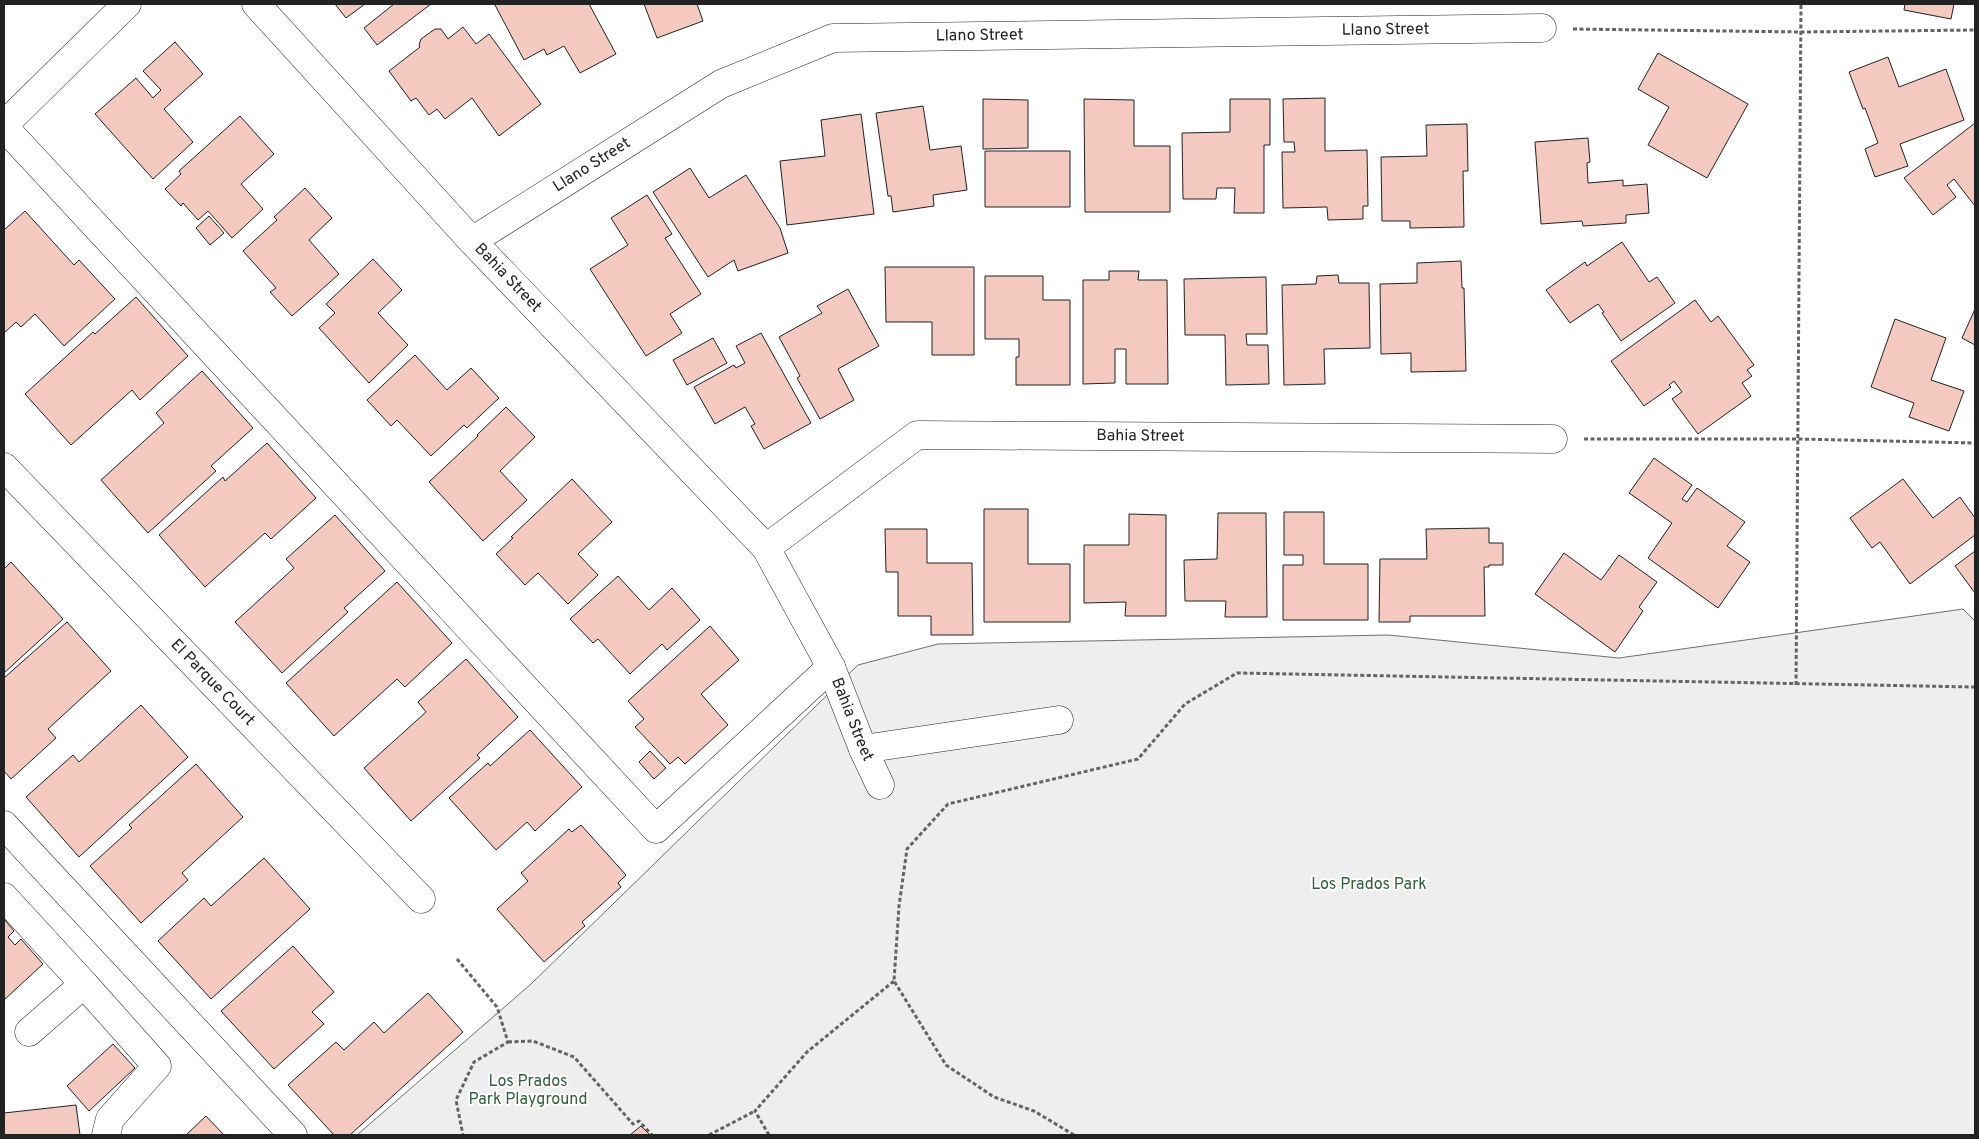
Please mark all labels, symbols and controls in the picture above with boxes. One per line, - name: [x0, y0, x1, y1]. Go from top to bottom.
- street label: Llano Street: [1341, 20, 1430, 41]
- street label: Llano Street: [935, 25, 1024, 47]
- street label: Llano Street: [550, 133, 635, 197]
- street label: Bahia Street: [470, 239, 545, 317]
- street label: Bahia Street: [1096, 426, 1185, 447]
- street label: El Parque Court: [166, 635, 259, 730]
- street label: Bahia Street: [826, 675, 878, 765]
- park label: Los Prados Park: [1311, 875, 1427, 895]
- park label: Los Prados Park Playground: [468, 1072, 588, 1110]

